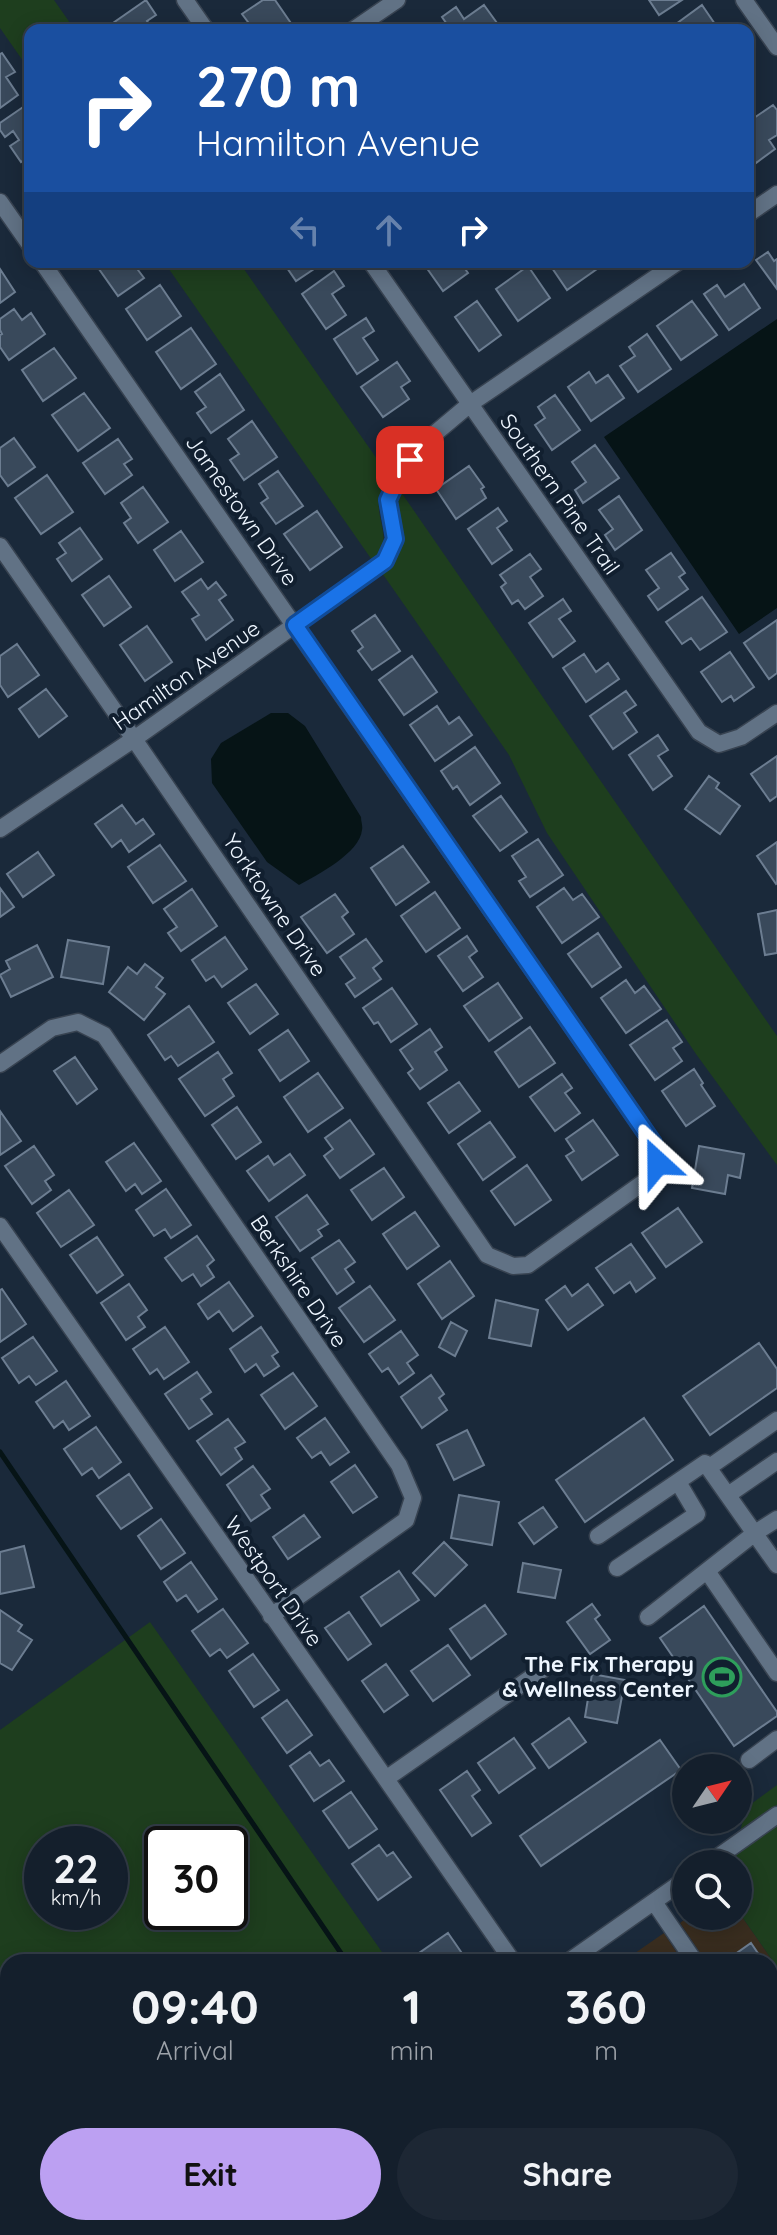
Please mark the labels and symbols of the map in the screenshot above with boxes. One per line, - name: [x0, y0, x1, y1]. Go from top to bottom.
- street label: Southern Pine Trail: [494, 408, 626, 580]
- pin: [376, 426, 444, 494]
- street label: Jamestown Drive: [180, 429, 304, 591]
- street label: Hamilton Avenue: [107, 614, 265, 736]
- street label: Yorktowne Drive: [217, 828, 333, 982]
- position arrow: [616, 1121, 700, 1205]
- street label: Berkshire Drive: [244, 1209, 354, 1353]
- street label: Westport Drive: [219, 1510, 329, 1652]
- place label: The Fix Therapy & Wellness Center: [502, 1650, 694, 1703]
- sports icon: The Fix Therapy & Wellness Center: [701, 1656, 743, 1698]
- north arrow: [672, 1754, 752, 1834]
- speed limit sign: 30: [144, 1826, 248, 1930]

